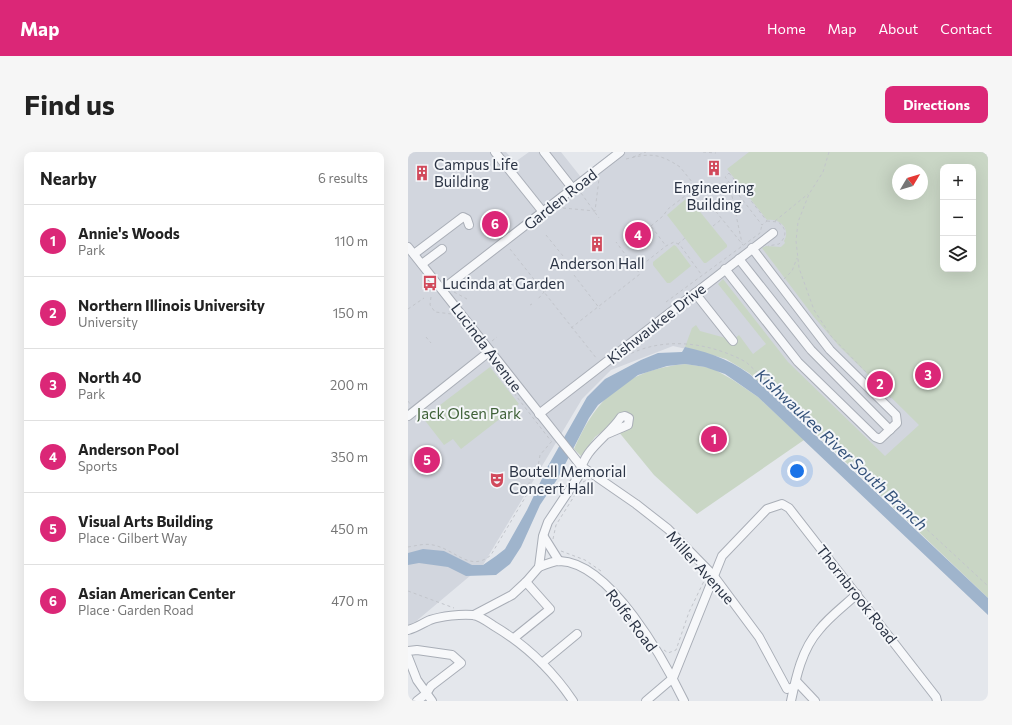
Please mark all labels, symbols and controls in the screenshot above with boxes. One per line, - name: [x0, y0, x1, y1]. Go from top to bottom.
- text: Map: [20, 17, 59, 40]
- text: Home: [767, 20, 806, 37]
- text: Map: [828, 20, 856, 37]
- text: About: [878, 20, 918, 37]
- text: Contact: [940, 20, 992, 37]
- button: Directions: [885, 86, 988, 123]
- text: Find us: [24, 87, 115, 121]
- place label: Campus Life Building: [434, 155, 518, 190]
- building icon: Engineering Building: [705, 159, 723, 177]
- building icon: Campus Life Building: [413, 164, 431, 182]
- north arrow: [892, 164, 928, 200]
- map controls: [940, 164, 976, 272]
- button: +: [940, 164, 976, 200]
- street label: Garden Road: [520, 165, 600, 233]
- text: Nearby: [40, 168, 97, 189]
- text: 6 results: [318, 170, 368, 186]
- place label: Engineering Building: [674, 178, 754, 213]
- button: −: [940, 200, 976, 236]
- pin: 6: [482, 209, 508, 239]
- pin: 4: [625, 220, 651, 250]
- text: Annie's Woods: [78, 224, 180, 242]
- text: 1: [50, 233, 56, 249]
- text: 110 m: [335, 233, 368, 249]
- building icon: Anderson Hall: [588, 235, 606, 253]
- button: layers: [940, 236, 976, 272]
- text: Park: [78, 242, 105, 258]
- place label: Anderson Hall: [549, 254, 645, 272]
- bus stop icon: Lucinda at Garden: [421, 274, 439, 292]
- place label: Lucinda at Garden: [442, 274, 565, 292]
- street label: Kishwaukee Drive: [603, 279, 709, 367]
- text: Northern Illinois University: [78, 296, 265, 314]
- street label: Lucinda Avenue: [448, 299, 526, 395]
- text: 2: [49, 305, 57, 321]
- text: 150 m: [333, 305, 368, 321]
- text: University: [78, 314, 138, 330]
- pin: 3: [915, 360, 941, 390]
- water label: Kishwaukee River South Branch: [752, 364, 932, 534]
- text: North 40: [78, 368, 141, 386]
- pin: 2: [867, 369, 893, 399]
- text: 3: [49, 377, 57, 393]
- text: 200 m: [330, 377, 368, 393]
- text: Park: [78, 386, 105, 402]
- park label: Jack Olsen Park: [417, 404, 521, 422]
- pin: 1: [701, 424, 727, 454]
- text: Anderson Pool: [78, 440, 179, 458]
- pin: 5: [414, 445, 440, 475]
- text: 4: [49, 449, 57, 465]
- text: 350 m: [331, 449, 368, 465]
- text: Sports: [78, 458, 118, 474]
- your location: [787, 461, 807, 481]
- place label: Boutell Memorial Concert Hall: [509, 462, 626, 497]
- theatre icon: Boutell Memorial Concert Hall: [488, 471, 506, 489]
- text: Visual Arts Building: [78, 512, 213, 530]
- text: 5: [49, 521, 57, 537]
- text: 450 m: [330, 521, 368, 537]
- street label: Miller Avenue: [663, 527, 739, 607]
- text: Place · Gilbert Way: [78, 530, 187, 546]
- street label: Thornbrook Road: [813, 541, 901, 647]
- text: Asian American Center: [78, 584, 235, 602]
- street label: Rolfe Road: [603, 585, 661, 655]
- text: 6: [49, 593, 57, 609]
- text: 470 m: [331, 593, 368, 609]
- text: Place · Garden Road: [78, 602, 194, 618]

